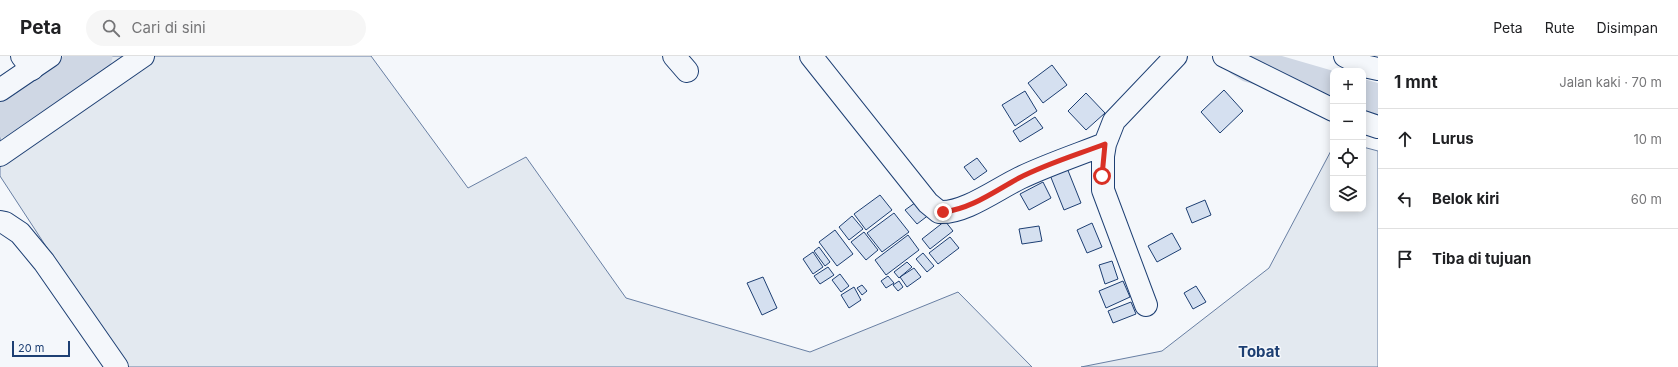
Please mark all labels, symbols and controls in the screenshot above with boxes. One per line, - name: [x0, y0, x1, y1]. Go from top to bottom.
- search box: [86, 10, 366, 46]
- text: Peta: [20, 16, 62, 39]
- icon: search: [100, 17, 122, 39]
- text: Cari di sini: [132, 18, 206, 37]
- text: Peta: [1493, 19, 1523, 36]
- text: Rute: [1545, 19, 1575, 36]
- text: Disimpan: [1597, 19, 1658, 36]
- map controls: [1330, 68, 1366, 212]
- button: +: [1330, 68, 1366, 104]
- text: 1 mnt: [1394, 72, 1438, 92]
- text: Jalan kaki · 70 m: [1559, 74, 1662, 90]
- button: −: [1330, 104, 1366, 140]
- icon: ahead: [1394, 128, 1416, 150]
- text: Lurus: [1432, 129, 1474, 148]
- text: 10 m: [1633, 131, 1662, 147]
- button: locate: [1330, 140, 1366, 176]
- route start: [1093, 167, 1111, 185]
- button: layers: [1330, 176, 1366, 212]
- icon: left: [1394, 188, 1416, 210]
- text: Belok kiri: [1432, 189, 1499, 208]
- text: 60 m: [1631, 191, 1662, 207]
- route end: [934, 203, 952, 221]
- icon: arrive: [1394, 248, 1416, 270]
- text: Tiba di tujuan: [1432, 249, 1531, 268]
- scale bar: [12, 339, 70, 358]
- text: 20 m: [18, 341, 44, 355]
- district label: Tobat: [1238, 342, 1280, 361]

